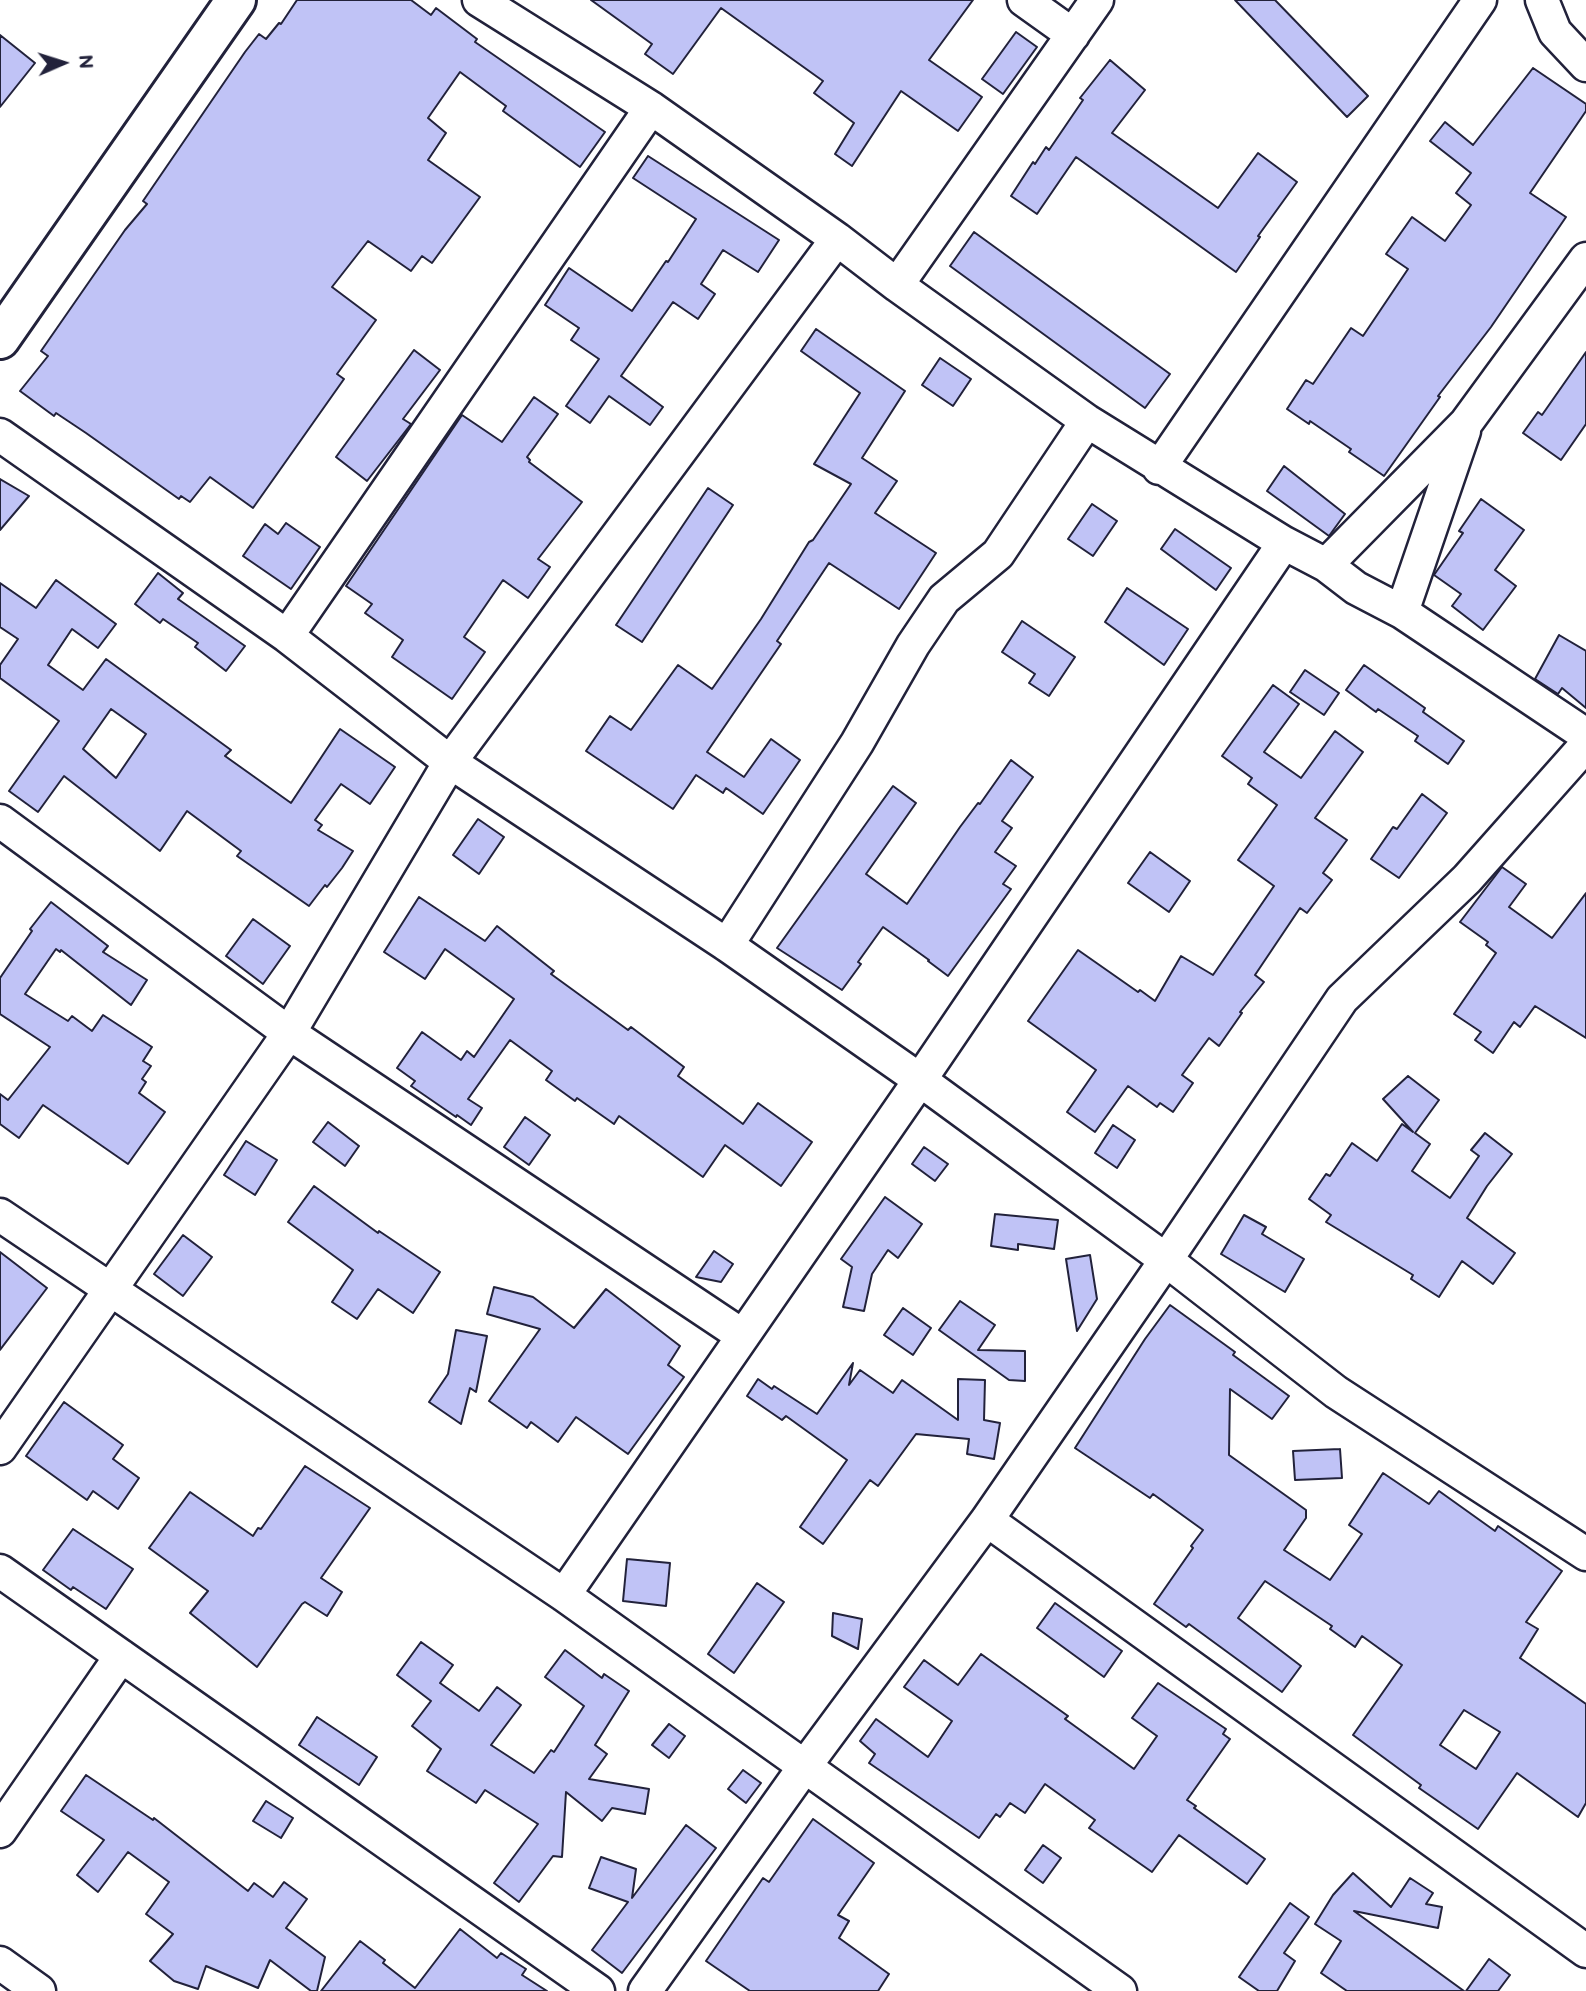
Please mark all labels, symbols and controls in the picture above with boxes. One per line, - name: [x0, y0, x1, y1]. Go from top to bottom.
- north arrow: [28, 28, 98, 98]
- text: N: [73, 54, 96, 70]

